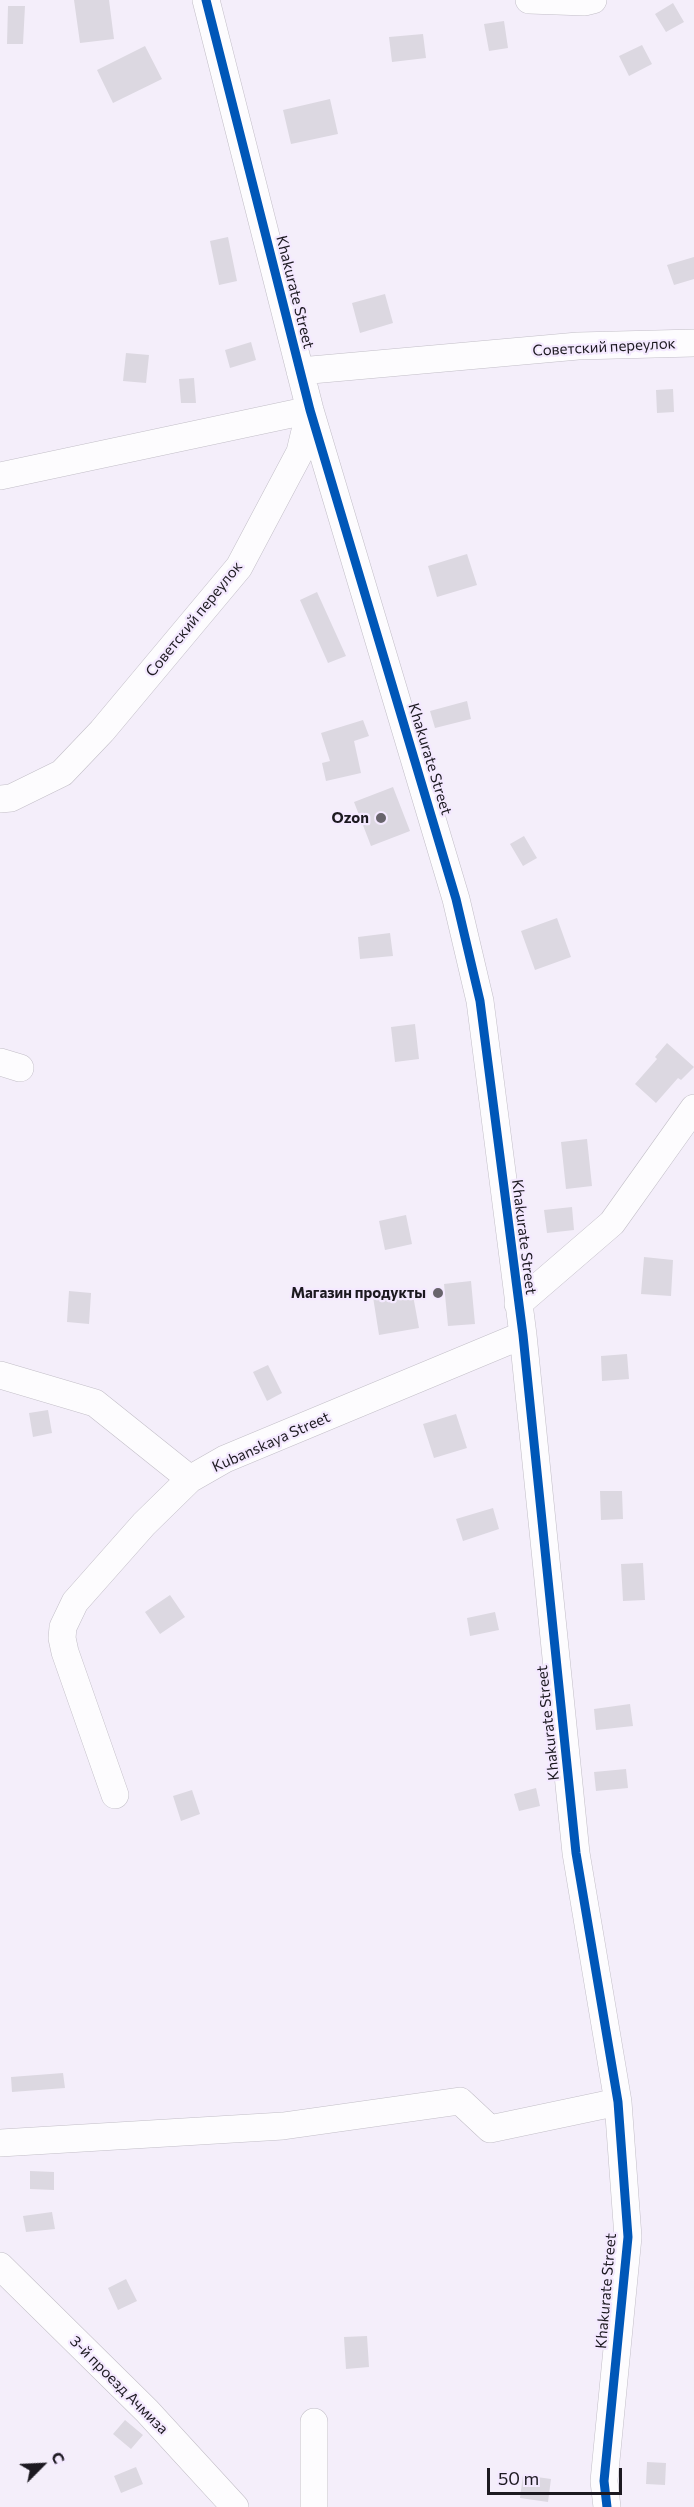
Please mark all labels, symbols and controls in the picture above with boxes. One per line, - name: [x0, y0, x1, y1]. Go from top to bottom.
- street label: Khakurate Street: [272, 234, 318, 350]
- street label: Советский переулок: [532, 334, 676, 360]
- street label: Советский переулок: [142, 558, 246, 680]
- street label: Khakurate Street: [404, 701, 456, 817]
- place label: Ozon: [331, 809, 369, 827]
- marker: Ozon: [374, 811, 388, 825]
- street label: Khakurate Street: [508, 1178, 540, 1296]
- place label: Магазин продукты: [291, 1284, 426, 1302]
- marker: Магазин продукты: [431, 1286, 445, 1300]
- street label: Kubanskaya Street: [209, 1408, 333, 1476]
- street label: Khakurate Street: [533, 1664, 563, 1782]
- street label: Khakurate Street: [592, 2232, 620, 2350]
- street label: 3-й проезд Ачмиза: [66, 2332, 172, 2438]
- north arrow: [12, 2435, 72, 2495]
- text: С: [48, 2449, 70, 2466]
- scale bar: [490, 2456, 625, 2494]
- text: 50 m: [498, 2467, 539, 2489]

